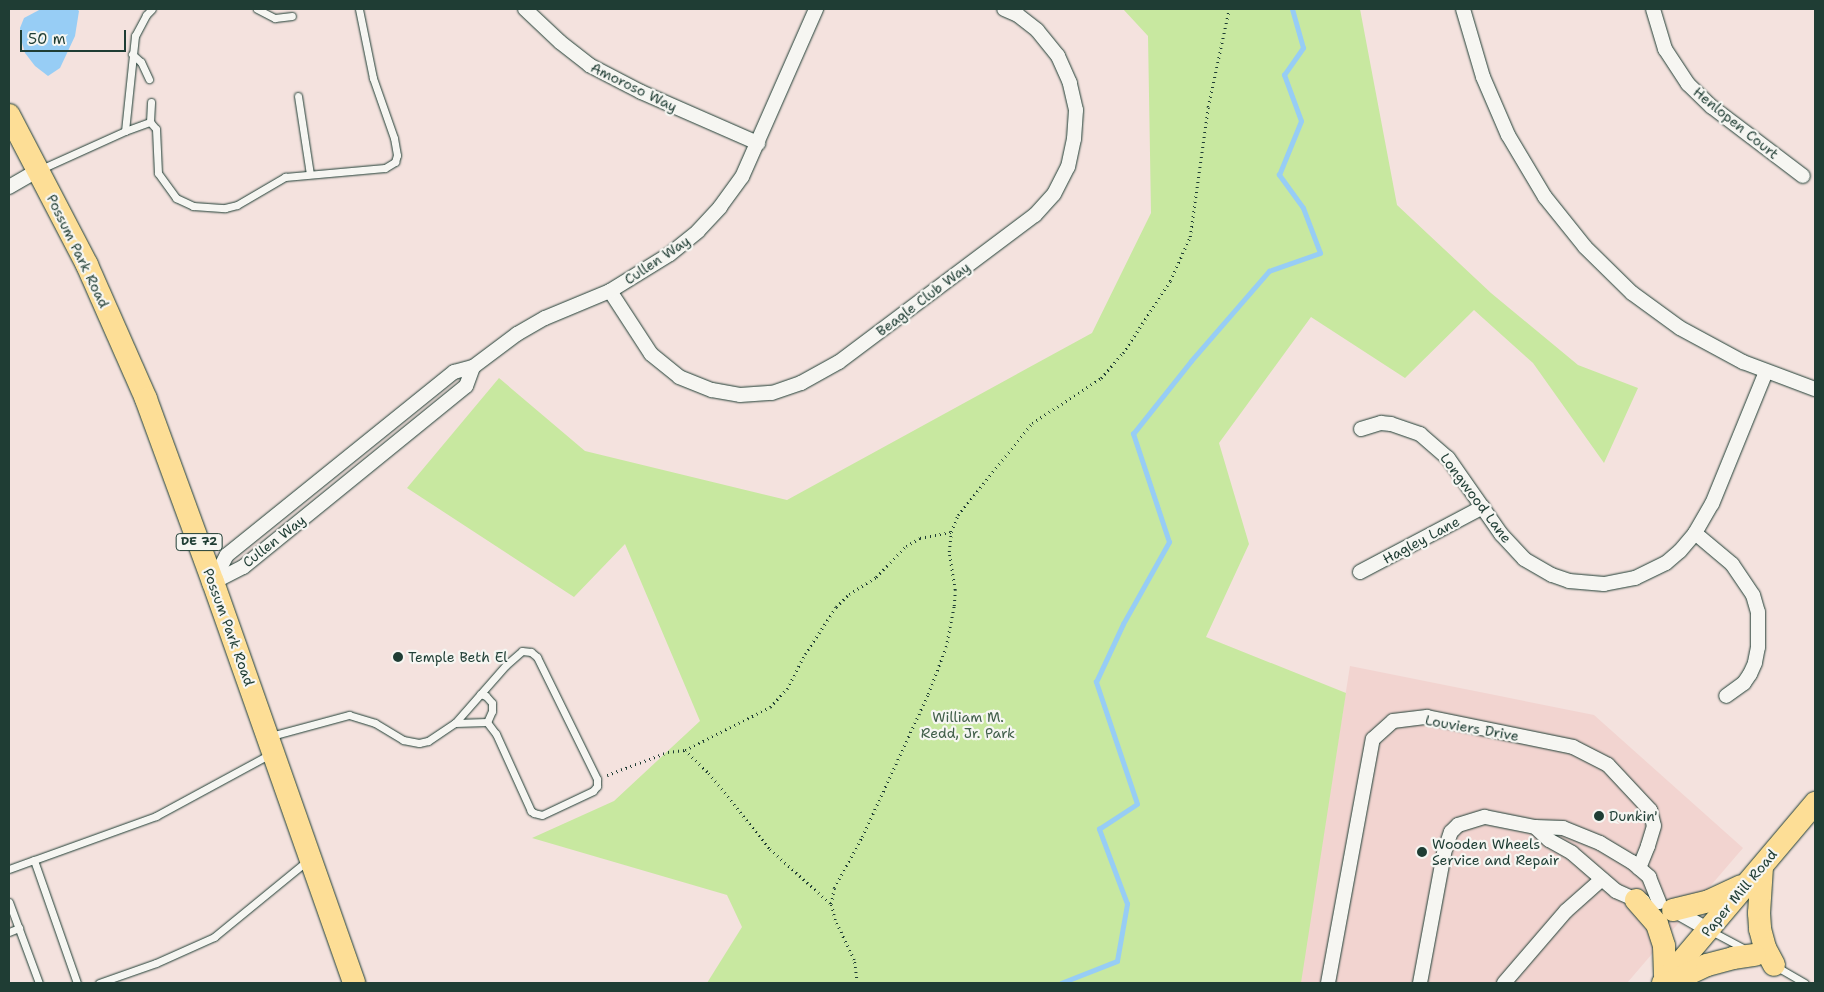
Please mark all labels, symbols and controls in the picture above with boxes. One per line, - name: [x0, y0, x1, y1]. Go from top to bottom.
- scale bar: [22, 20, 129, 52]
- text: 50 m: [28, 29, 66, 49]
- street label: Amoroso Way: [588, 59, 680, 115]
- street label: Henlopen Court: [1690, 83, 1782, 163]
- street label: Possum Park Road: [43, 192, 113, 310]
- street label: Cullen Way: [621, 232, 693, 288]
- street label: Beagle Club Way: [873, 258, 973, 340]
- street label: Longwood Lane: [1437, 450, 1515, 546]
- street label: Cullen Way: [239, 511, 309, 571]
- street label: Hagley Lane: [1380, 513, 1462, 567]
- road number: DE 72: [175, 532, 223, 552]
- street label: Possum Park Road: [200, 566, 258, 688]
- place label: Temple Beth El: [408, 649, 508, 665]
- marker: Temple Beth El: [392, 651, 404, 663]
- park label: William M. Redd, Jr. Park: [921, 709, 1015, 742]
- street label: Louviers Drive: [1424, 711, 1520, 745]
- place label: Dunkin': [1609, 808, 1658, 824]
- marker: Dunkin': [1593, 810, 1605, 822]
- place label: Wooden Wheels Service and Repair: [1432, 836, 1559, 869]
- marker: Wooden Wheels Service and Repair: [1416, 846, 1428, 858]
- street label: Paper Mill Road: [1698, 846, 1780, 940]

